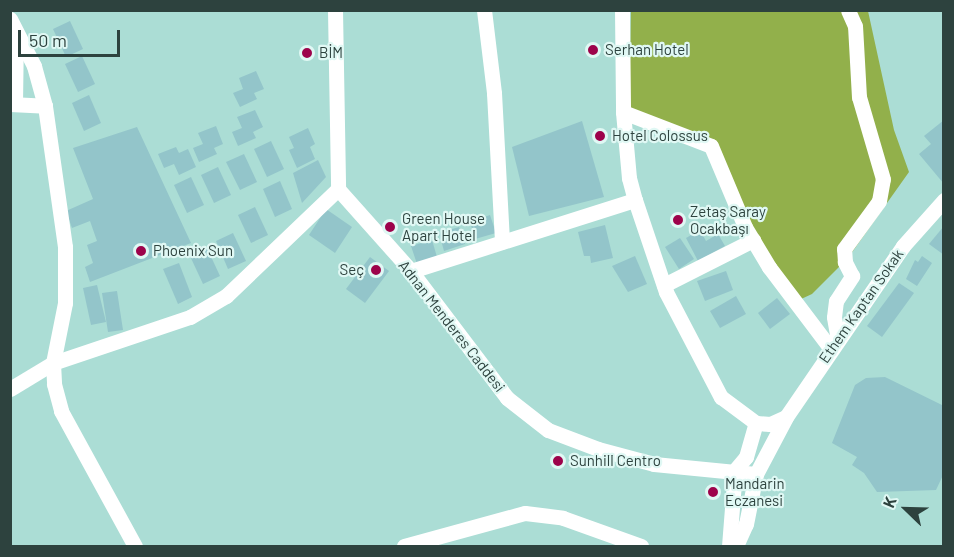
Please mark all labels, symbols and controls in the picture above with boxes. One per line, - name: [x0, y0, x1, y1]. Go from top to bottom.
- scale bar: [21, 18, 123, 56]
- text: 50 m: [29, 29, 67, 51]
- place label: Serhan Hotel: [605, 41, 689, 59]
- marker: Serhan Hotel: [586, 43, 600, 57]
- place label: BİM: [319, 44, 343, 62]
- marker: BİM: [300, 46, 314, 60]
- place label: Hotel Colossus: [612, 127, 708, 145]
- marker: Hotel Colossus: [593, 129, 607, 143]
- place label: Zetaş Saray Ocakbaşı: [690, 202, 766, 237]
- place label: Green House Apart Hotel: [402, 209, 485, 244]
- marker: Zetaş Saray Ocakbaşı: [671, 213, 685, 227]
- marker: Green House Apart Hotel: [383, 220, 397, 234]
- place label: Phoenix Sun: [153, 242, 233, 260]
- marker: Phoenix Sun: [134, 244, 148, 258]
- street label: Ethem Kaptan Sokak: [815, 246, 907, 366]
- street label: Adnan Menderes Caddesi: [395, 257, 509, 395]
- place label: Seç: [339, 261, 364, 279]
- marker: Seç: [369, 263, 383, 277]
- place label: Sunhill Centro: [570, 452, 661, 470]
- marker: Sunhill Centro: [551, 454, 565, 468]
- place label: Mandarin Eczanesi: [725, 474, 785, 509]
- north arrow: [876, 479, 936, 539]
- marker: Mandarin Eczanesi: [706, 485, 720, 499]
- text: K: [878, 493, 900, 510]

